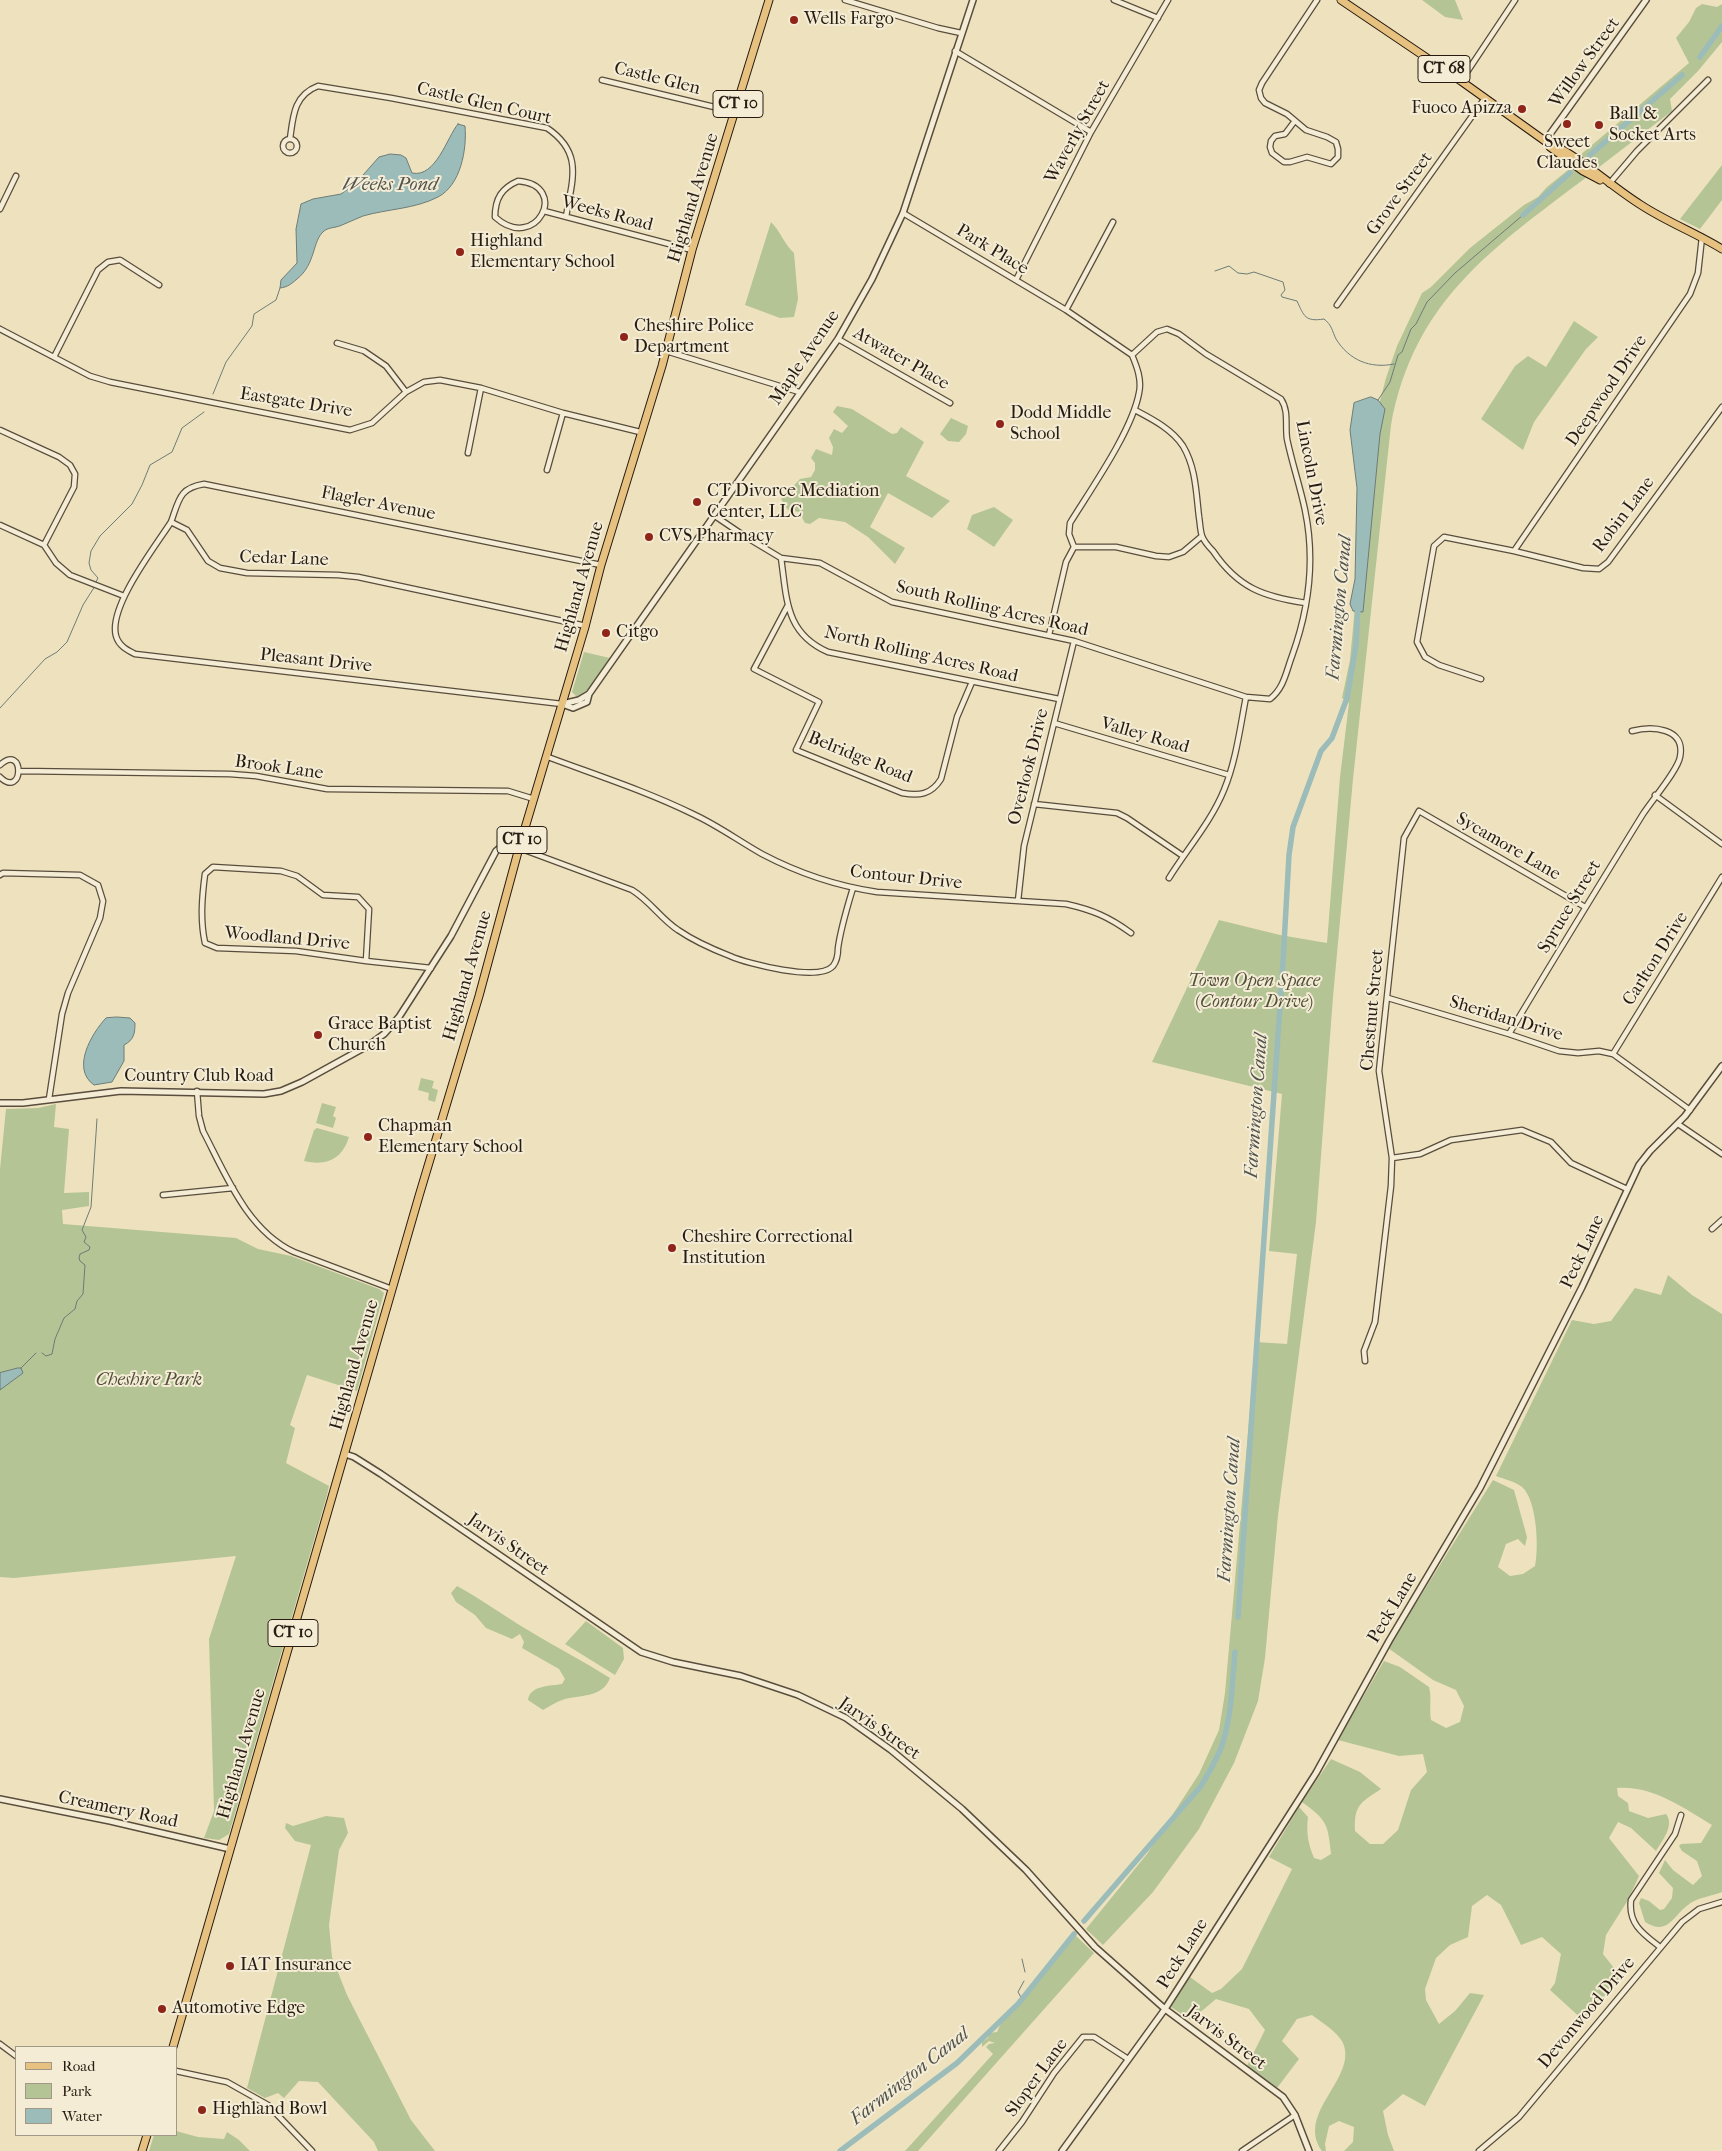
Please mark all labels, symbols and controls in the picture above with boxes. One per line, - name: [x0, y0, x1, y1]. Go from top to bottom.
- place label: Wells Fargo: [804, 9, 894, 31]
- marker: Wells Fargo: [788, 14, 800, 26]
- street label: Willow Street: [1545, 14, 1625, 112]
- road number: CT 68: [1418, 56, 1470, 82]
- street label: Castle Glen: [612, 58, 702, 100]
- street label: Waverly Street: [1041, 76, 1115, 188]
- street label: Castle Glen Court: [415, 78, 553, 130]
- road number: CT 10: [713, 90, 763, 118]
- place label: Fuoco Apizza: [1411, 98, 1512, 120]
- marker: Fuoco Apizza: [1516, 103, 1528, 115]
- place label: Ball & Socket Arts: [1609, 104, 1696, 146]
- marker: Sweet Claudes: [1561, 118, 1573, 130]
- marker: Ball & Socket Arts: [1593, 119, 1605, 131]
- street label: Highland Avenue: [664, 130, 724, 266]
- place label: Sweet Claudes: [1537, 132, 1597, 174]
- street label: Grove Street: [1362, 148, 1438, 240]
- water label: Weeks Pond: [342, 174, 438, 196]
- street label: Weeks Road: [559, 191, 655, 237]
- street label: Park Place: [952, 220, 1032, 280]
- place label: Highland Elementary School: [470, 231, 615, 274]
- marker: Highland Elementary School: [454, 246, 466, 258]
- street label: Maple Avenue: [765, 306, 845, 410]
- place label: Cheshire Police Department: [634, 316, 754, 358]
- street label: Atwater Place: [849, 323, 953, 395]
- marker: Cheshire Police Department: [618, 331, 630, 343]
- street label: Deepwood Drive: [1562, 331, 1652, 451]
- street label: Eastgate Drive: [238, 383, 354, 423]
- place label: Dodd Middle School: [1010, 403, 1111, 446]
- marker: Dodd Middle School: [994, 418, 1006, 430]
- street label: Lincoln Drive: [1290, 419, 1332, 527]
- street label: Robin Lane: [1588, 473, 1660, 557]
- place label: CT Divorce Mediation Center, LLC: [707, 481, 879, 524]
- street label: Flagler Avenue: [319, 482, 437, 526]
- marker: CT Divorce Mediation Center, LLC: [691, 496, 703, 508]
- street label: Highland Avenue: [551, 519, 609, 655]
- place label: CVS Pharmacy: [659, 526, 774, 548]
- marker: CVS Pharmacy: [643, 531, 655, 543]
- water label: Farmington Canal: [1322, 535, 1358, 681]
- street label: Cedar Lane: [239, 547, 329, 571]
- street label: South Rolling Acres Road: [894, 576, 1090, 642]
- place label: Citgo: [616, 622, 658, 644]
- street label: North Rolling Acres Road: [822, 622, 1020, 688]
- marker: Citgo: [600, 627, 612, 639]
- street label: Pleasant Drive: [259, 644, 373, 678]
- street label: Overlook Drive: [1004, 706, 1054, 828]
- street label: Valley Road: [1098, 713, 1192, 759]
- street label: Belridge Road: [805, 727, 915, 789]
- street label: Brook Lane: [233, 751, 325, 785]
- street label: Sycamore Lane: [1452, 808, 1564, 886]
- road number: CT 10: [497, 826, 547, 854]
- street label: Spruce Street: [1534, 856, 1606, 958]
- street label: Contour Drive: [849, 861, 963, 895]
- street label: Highland Avenue: [439, 908, 497, 1044]
- street label: Carlton Drive: [1619, 908, 1693, 1010]
- street label: Woodland Drive: [223, 923, 351, 955]
- street label: Chestnut Street: [1357, 948, 1389, 1072]
- park label: Town Open Space (Contour Drive): [1188, 971, 1320, 1014]
- street label: Sheridan Drive: [1447, 991, 1565, 1047]
- place label: Grace Baptist Church: [328, 1014, 432, 1056]
- marker: Grace Baptist Church: [312, 1029, 324, 1041]
- water label: Farmington Canal: [1241, 1033, 1273, 1179]
- street label: Country Club Road: [124, 1066, 274, 1088]
- place label: Chapman Elementary School: [378, 1116, 523, 1158]
- marker: Chapman Elementary School: [362, 1131, 374, 1143]
- street label: Peck Lane: [1557, 1212, 1609, 1292]
- place label: Cheshire Correctional Institution: [682, 1227, 853, 1270]
- marker: Cheshire Correctional Institution: [666, 1242, 678, 1254]
- street label: Highland Avenue: [326, 1297, 384, 1433]
- park label: Cheshire Park: [96, 1370, 202, 1392]
- water label: Farmington Canal: [1214, 1437, 1246, 1583]
- street label: Jarvis Street: [463, 1509, 553, 1581]
- street label: Peck Lane: [1363, 1569, 1423, 1647]
- road number: CT 10: [268, 1620, 318, 1646]
- street label: Highland Avenue: [213, 1686, 271, 1822]
- street label: Jarvis Street: [834, 1693, 924, 1765]
- street label: Creamery Road: [56, 1787, 180, 1833]
- street label: Peck Lane: [1153, 1915, 1213, 1993]
- street label: Devonwood Drive: [1534, 1953, 1640, 2073]
- place label: IAT Insurance: [240, 1955, 352, 1977]
- marker: IAT Insurance: [224, 1960, 236, 1972]
- place label: Automotive Edge: [172, 1998, 305, 2020]
- street label: Jarvis Street: [1182, 2001, 1270, 2075]
- marker: Automotive Edge: [156, 2003, 168, 2015]
- water label: Farmington Canal: [846, 2023, 974, 2131]
- street label: Sloper Lane: [1001, 2034, 1073, 2122]
- legend: [15, 2046, 178, 2136]
- text: Road: [62, 2057, 95, 2075]
- text: Park: [62, 2082, 92, 2100]
- place label: Highland Bowl: [212, 2099, 327, 2121]
- marker: Highland Bowl: [196, 2104, 208, 2116]
- text: Water: [62, 2107, 102, 2125]

